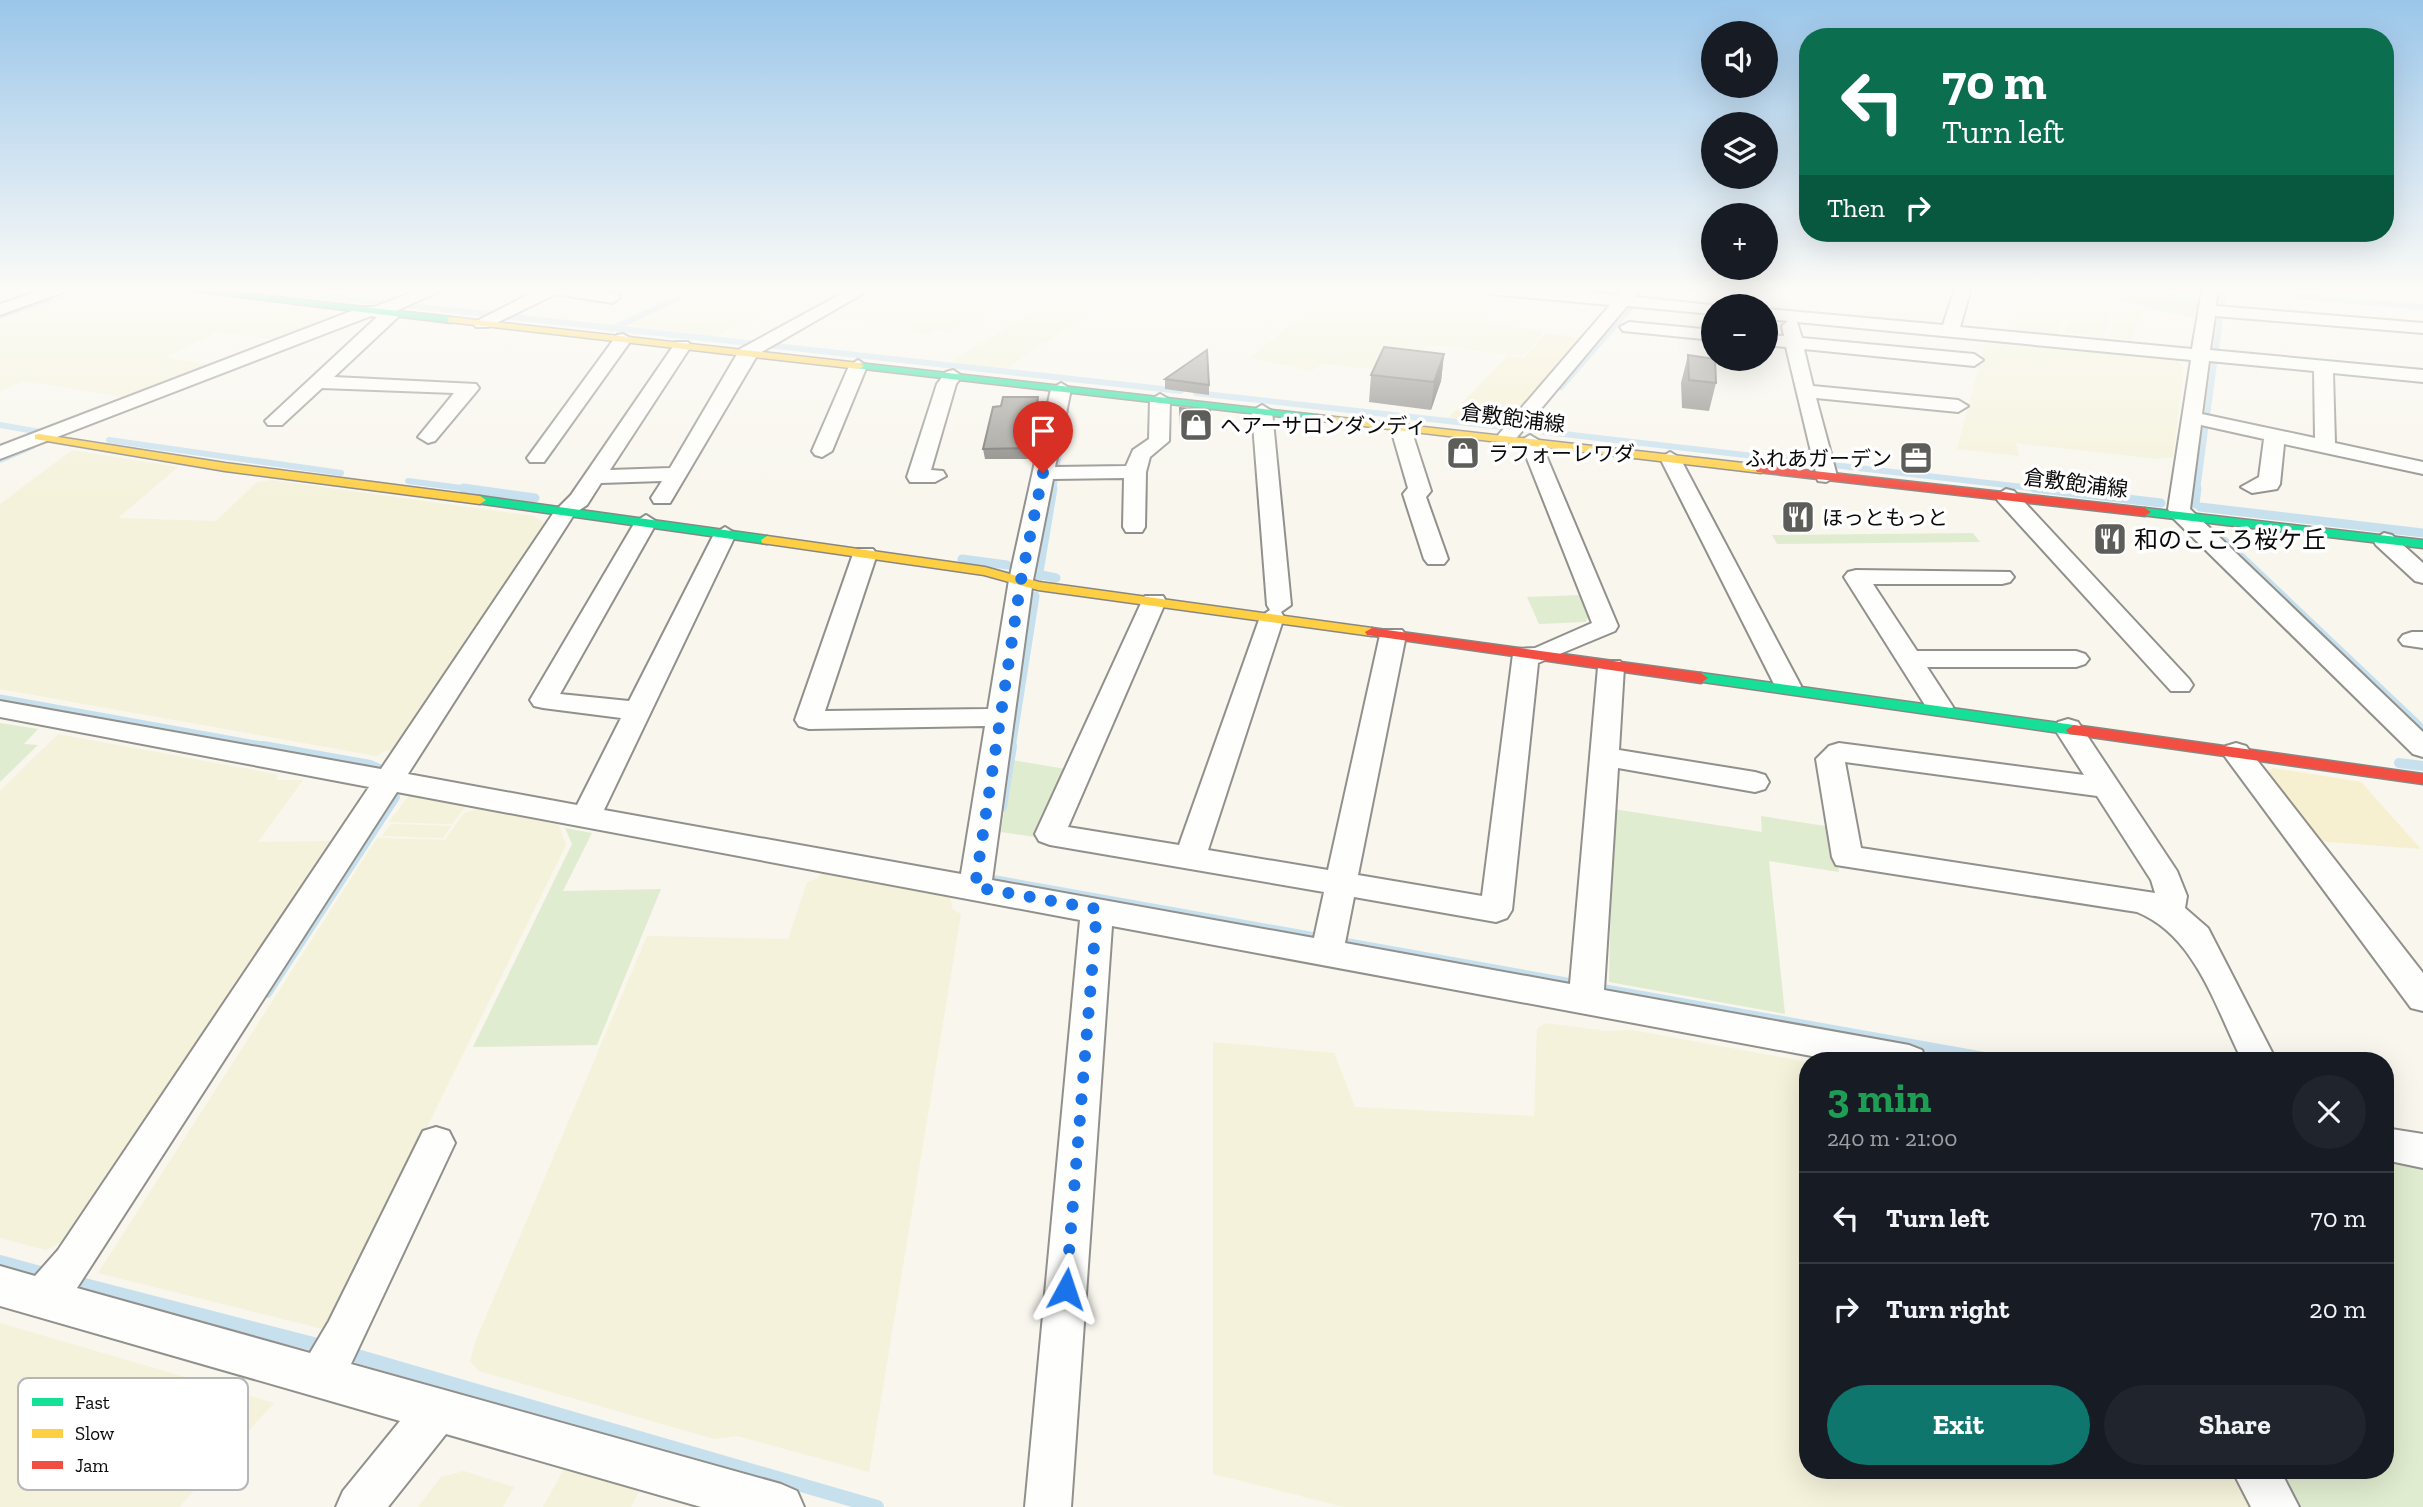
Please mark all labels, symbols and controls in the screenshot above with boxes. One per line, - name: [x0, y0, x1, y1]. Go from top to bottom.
- map controls: [1701, 21, 1778, 371]
- button: sound: [1701, 21, 1778, 98]
- text: 70 m: [1942, 53, 2047, 112]
- icon: left: [1827, 56, 1918, 147]
- button: layers: [1701, 112, 1778, 189]
- text: Turn left: [1942, 113, 2064, 151]
- icon: right: [1899, 189, 1937, 227]
- text: Then: [1827, 192, 1885, 224]
- button: +: [1701, 203, 1778, 280]
- button: −: [1701, 294, 1778, 371]
- street label: 倉敷飽浦線: [1459, 399, 1567, 437]
- pin: [1013, 401, 1073, 473]
- shop icon: ヘアーサロンダンディ: [1177, 406, 1215, 444]
- icon: arrive: [1024, 412, 1062, 450]
- place label: ヘアーサロンダンディ: [1220, 413, 1427, 438]
- shop icon: ラフォーレワダ: [1444, 434, 1482, 472]
- office icon: ふれあガーデン: [1897, 439, 1935, 477]
- place label: ラフォーレワダ: [1488, 441, 1635, 466]
- place label: ふれあガーデン: [1745, 446, 1892, 471]
- street label: 倉敷飽浦線: [2022, 464, 2130, 502]
- restaurant icon: ほっともっと: [1779, 498, 1817, 536]
- place label: ほっともっと: [1822, 505, 1948, 530]
- restaurant icon: 和のこころ桜ケ丘: [2091, 520, 2129, 558]
- place label: 和のこころ桜ケ丘: [2134, 525, 2326, 554]
- text: 3 min: [1827, 1072, 1932, 1123]
- button: close: [2292, 1075, 2366, 1149]
- text: 240 m · 21:00: [1827, 1124, 1957, 1152]
- icon: left: [1827, 1199, 1865, 1237]
- text: Turn left: [1886, 1202, 1989, 1234]
- text: 70 m: [2310, 1202, 2366, 1234]
- position arrow: [1029, 1252, 1103, 1326]
- icon: right: [1827, 1290, 1865, 1328]
- text: Turn right: [1886, 1293, 2009, 1325]
- text: 20 m: [2309, 1293, 2366, 1325]
- legend: [18, 1378, 248, 1490]
- button: Exit: [1827, 1385, 2090, 1465]
- button: Share: [2104, 1385, 2366, 1465]
- text: Fast: [75, 1391, 110, 1414]
- text: Slow: [75, 1422, 115, 1445]
- text: Jam: [75, 1454, 109, 1477]

